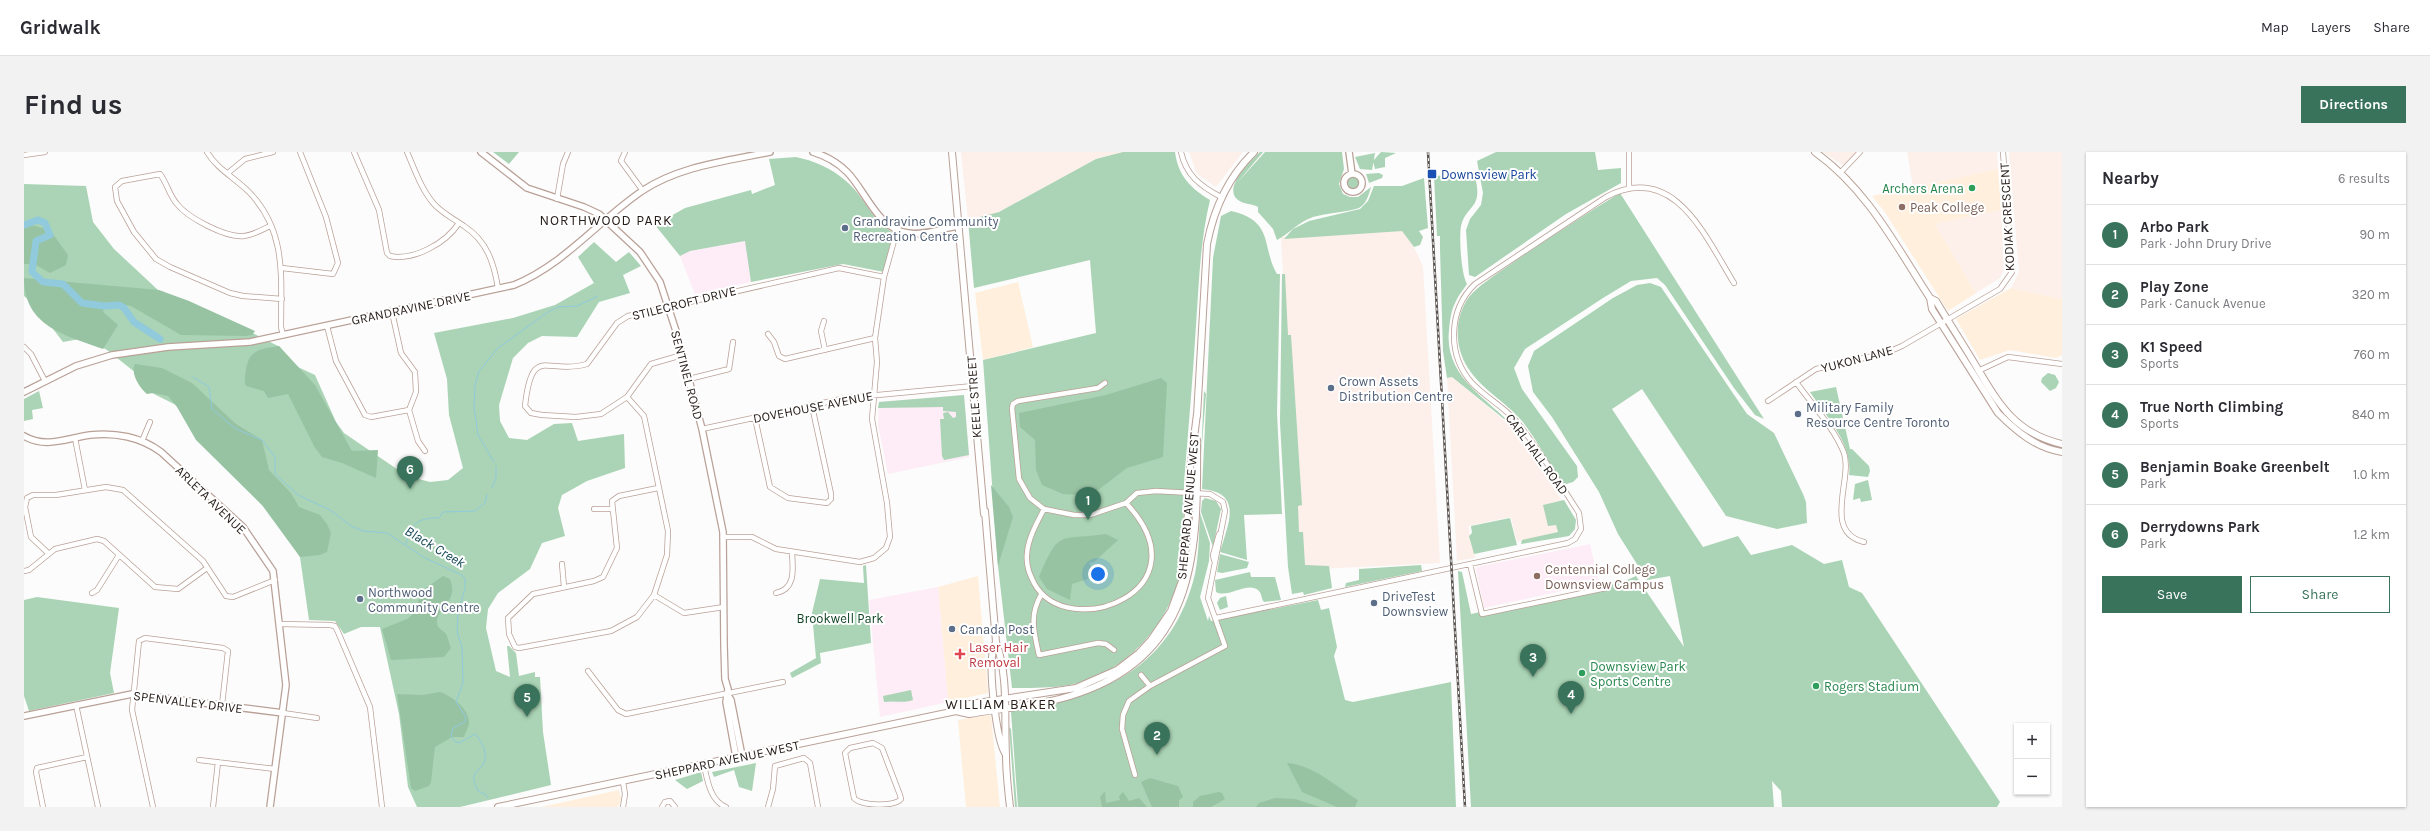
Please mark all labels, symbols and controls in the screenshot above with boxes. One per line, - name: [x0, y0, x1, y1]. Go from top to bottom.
- text: Gridwalk: [20, 17, 101, 39]
- text: Map: [2261, 19, 2289, 36]
- text: Layers: [2311, 19, 2351, 36]
- text: Share: [2373, 19, 2410, 36]
- button: Directions: [2301, 86, 2406, 123]
- text: Find us: [24, 88, 123, 121]
- street label: KODIAK CRESCENT: [1997, 162, 2017, 272]
- place label: Downsview Park: [1441, 167, 1537, 182]
- marker: Downsview Park: [1426, 168, 1438, 180]
- text: Nearby: [2102, 168, 2159, 188]
- text: 6 results: [2338, 171, 2390, 186]
- place label: Archers Arena: [1882, 181, 1964, 196]
- marker: Archers Arena: [1967, 183, 1977, 193]
- place label: Peak College: [1910, 200, 1985, 215]
- marker: Peak College: [1897, 202, 1907, 212]
- district label: NORTHWOOD PARK: [539, 212, 673, 229]
- place label: Grandravine Community Recreation Centre: [853, 214, 999, 244]
- text: Arbo Park: [2140, 218, 2209, 236]
- marker: Grandravine Community Recreation Centre: [840, 223, 850, 233]
- text: 1: [2113, 227, 2117, 242]
- text: 90 m: [2359, 227, 2390, 242]
- text: Park · John Drury Drive: [2140, 236, 2271, 251]
- text: Play Zone: [2140, 278, 2209, 296]
- street label: STILECROFT DRIVE: [630, 283, 738, 323]
- text: 2: [2111, 287, 2119, 302]
- text: 320 m: [2352, 287, 2390, 302]
- street label: GRANDRAVINE DRIVE: [350, 288, 472, 328]
- text: Park · Canuck Avenue: [2140, 296, 2266, 311]
- street label: SENTINEL ROAD: [668, 329, 706, 421]
- text: K1 Speed: [2140, 338, 2203, 356]
- street label: YUKON LANE: [1819, 342, 1895, 376]
- text: 3: [2111, 347, 2119, 362]
- text: 760 m: [2353, 347, 2390, 362]
- street label: KEELE STREET: [964, 355, 984, 439]
- text: Sports: [2140, 356, 2179, 371]
- place label: Crown Assets Distribution Centre: [1339, 374, 1453, 404]
- marker: Crown Assets Distribution Centre: [1326, 383, 1336, 393]
- street label: DOVEHOUSE AVENUE: [752, 388, 874, 426]
- text: True North Climbing: [2140, 398, 2283, 416]
- place label: Military Family Resource Centre Toronto: [1806, 400, 1950, 430]
- text: 4: [2111, 407, 2119, 422]
- text: 840 m: [2352, 407, 2390, 422]
- marker: Military Family Resource Centre Toronto: [1793, 409, 1803, 419]
- street label: CARL HALL ROAD: [1503, 411, 1571, 497]
- text: Sports: [2140, 416, 2179, 431]
- street label: SHEPPARD AVENUE WEST: [1174, 431, 1202, 580]
- pin: 6: [397, 456, 423, 489]
- text: Benjamin Boake Greenbelt: [2140, 458, 2330, 476]
- street label: ARLETA AVENUE: [173, 463, 249, 537]
- text: 5: [2111, 467, 2119, 482]
- text: 1.0 km: [2353, 467, 2390, 482]
- text: Park: [2140, 476, 2166, 491]
- pin: 1: [1075, 487, 1101, 520]
- text: Derrydowns Park: [2140, 518, 2260, 536]
- water label: Black Creek: [402, 522, 469, 572]
- text: 6: [2111, 527, 2119, 542]
- text: 1.2 km: [2353, 527, 2390, 542]
- text: Park: [2140, 536, 2166, 551]
- place label: Centennial College Downsview Campus: [1545, 562, 1664, 592]
- your location: [1088, 564, 1108, 584]
- marker: Centennial College Downsview Campus: [1532, 571, 1542, 581]
- button: Save: [2102, 576, 2242, 613]
- button: Share: [2250, 576, 2390, 613]
- place label: Northwood Community Centre: [368, 585, 480, 615]
- place label: DriveTest Downsview: [1382, 589, 1449, 619]
- marker: Northwood Community Centre: [355, 594, 365, 604]
- marker: DriveTest Downsview: [1369, 598, 1379, 608]
- park label: Brookwell Park: [796, 611, 884, 626]
- place label: Canada Post: [960, 622, 1034, 637]
- marker: Canada Post: [947, 624, 957, 634]
- place label: Laser Hair Removal: [969, 640, 1028, 670]
- pin: 3: [1520, 644, 1546, 677]
- marker: Laser Hair Removal: [954, 648, 966, 660]
- place label: Downsview Park Sports Centre: [1590, 659, 1686, 689]
- marker: Downsview Park Sports Centre: [1577, 668, 1587, 678]
- place label: Rogers Stadium: [1824, 679, 1919, 694]
- pin: 4: [1558, 681, 1584, 714]
- marker: Rogers Stadium: [1811, 681, 1821, 691]
- pin: 5: [514, 684, 540, 717]
- street label: SPENVALLEY DRIVE: [132, 688, 244, 716]
- district label: WILLIAM BAKER: [945, 696, 1057, 713]
- pin: 2: [1144, 722, 1170, 755]
- map controls: [2014, 723, 2050, 795]
- button: +: [2014, 723, 2050, 759]
- street label: SHEPPARD AVENUE WEST: [653, 737, 801, 783]
- button: −: [2014, 759, 2050, 795]

